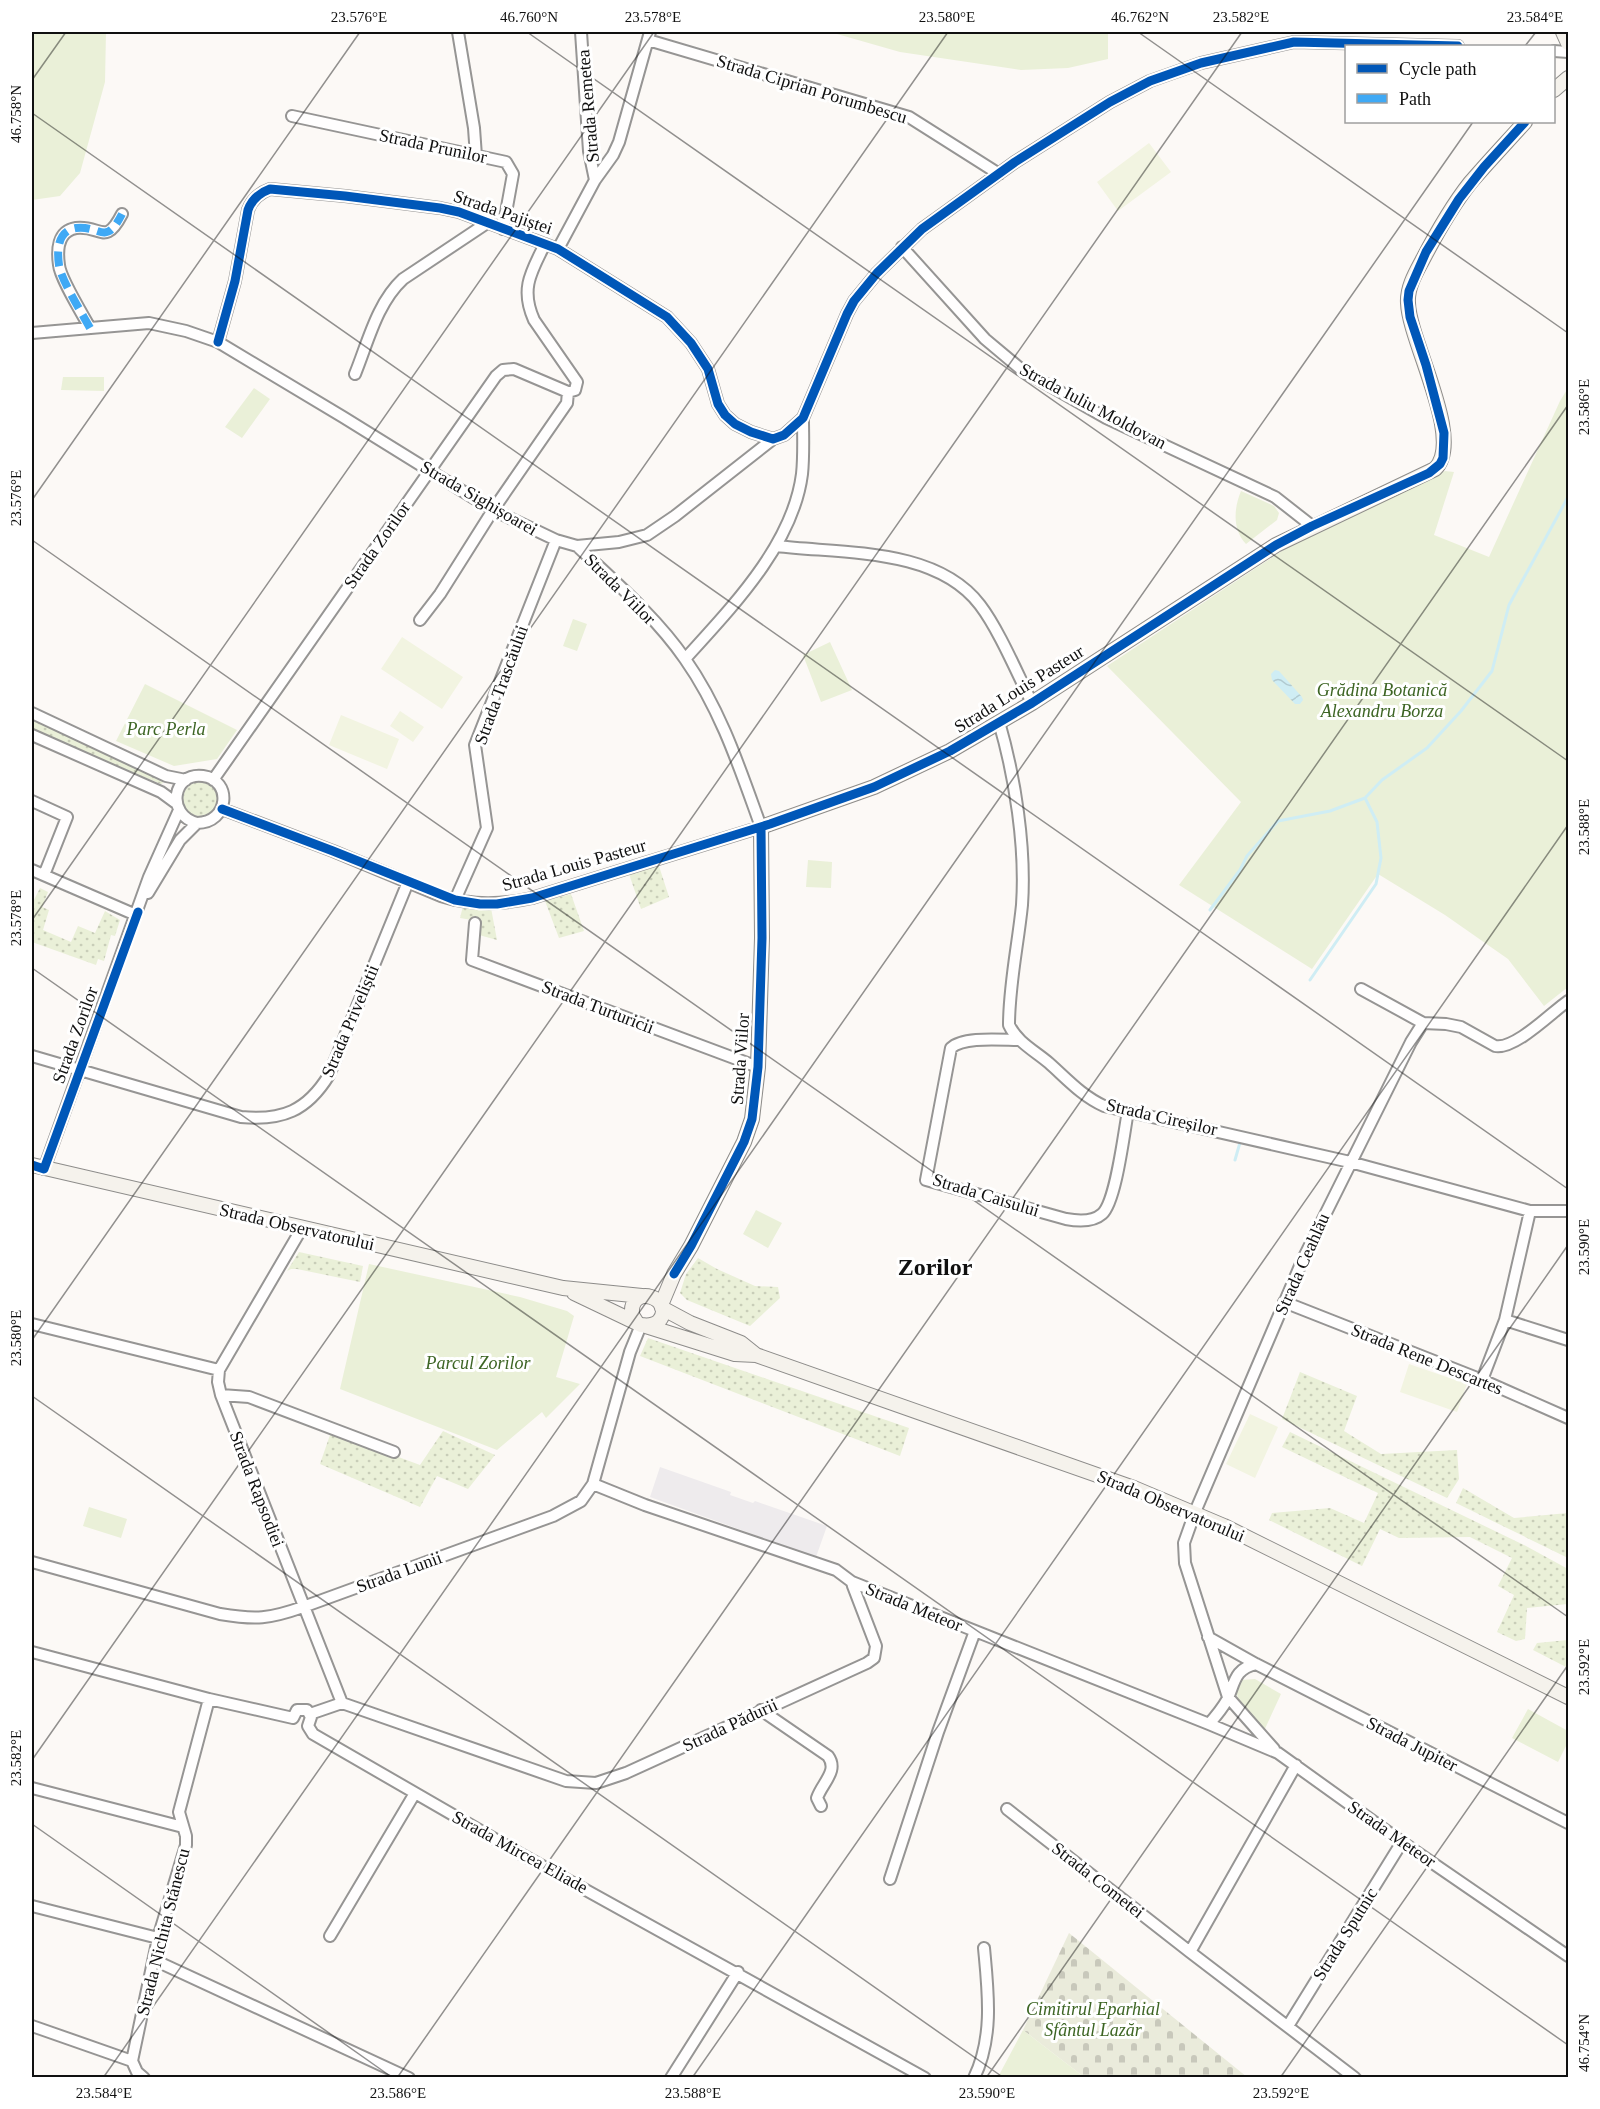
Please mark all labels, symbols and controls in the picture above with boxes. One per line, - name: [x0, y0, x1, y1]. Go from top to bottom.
- text: 23.576°E: [331, 9, 387, 25]
- text: 46.760°N: [500, 9, 558, 25]
- text: 23.578°E: [625, 9, 681, 25]
- text: 23.580°E: [919, 9, 975, 25]
- text: 46.762°N: [1111, 9, 1169, 25]
- text: 23.582°E: [1213, 9, 1269, 25]
- text: 23.584°E: [1507, 9, 1563, 25]
- legend: [1345, 45, 1555, 123]
- street label: Strada Remetea: [573, 49, 603, 163]
- street label: Strada Ciprian Porumbescu: [714, 50, 910, 128]
- text: Cycle path: [1399, 59, 1476, 79]
- text: 46.758°N: [8, 85, 24, 143]
- text: Path: [1399, 89, 1431, 109]
- street label: Strada Prunilor: [377, 125, 489, 167]
- street label: Strada Pajiștei: [451, 186, 555, 238]
- street label: Strada Iuliu Moldovan: [1016, 359, 1170, 453]
- text: 23.586°E: [1576, 379, 1592, 435]
- street label: Strada Sighișoarei: [417, 456, 541, 540]
- text: 23.576°E: [8, 470, 24, 526]
- street label: Strada Zorilor: [340, 498, 414, 592]
- street label: Strada Viilor: [580, 549, 660, 629]
- street label: Strada Trascăului: [470, 623, 532, 747]
- street label: Strada Louis Pasteur: [951, 641, 1087, 737]
- park label: Grădina Botanică Alexandru Borza: [1317, 680, 1447, 721]
- park label: Parc Perla: [126, 719, 205, 739]
- text: 23.588°E: [1576, 799, 1592, 855]
- street label: Strada Louis Pasteur: [500, 835, 648, 895]
- text: 23.578°E: [8, 890, 24, 946]
- street label: Strada Priveliștii: [317, 962, 383, 1080]
- street label: Strada Turturicii: [539, 976, 657, 1038]
- street label: Strada Zorilor: [48, 984, 102, 1086]
- street label: Strada Viilor: [727, 1012, 753, 1106]
- street label: Strada Cireșilor: [1104, 1094, 1220, 1140]
- street label: Strada Caisului: [930, 1169, 1042, 1221]
- street label: Strada Observatorului: [218, 1199, 376, 1255]
- street label: Strada Ceahlău: [1271, 1210, 1333, 1318]
- text: 23.590°E: [1576, 1219, 1592, 1275]
- district label: Zorilor: [898, 1254, 973, 1280]
- text: 23.580°E: [8, 1310, 24, 1366]
- street label: Strada Rene Descartes: [1348, 1319, 1506, 1399]
- park label: Parcul Zorilor: [425, 1353, 531, 1373]
- street label: Strada Rapsodiei: [226, 1428, 288, 1550]
- street label: Strada Observatorului: [1094, 1466, 1248, 1546]
- street label: Strada Lunii: [354, 1547, 444, 1597]
- street label: Strada Meteor: [863, 1579, 965, 1635]
- text: 23.592°E: [1576, 1639, 1592, 1695]
- street label: Strada Pădurii: [679, 1694, 781, 1756]
- street label: Strada Jupiter: [1363, 1713, 1461, 1775]
- text: 23.582°E: [8, 1730, 24, 1786]
- street label: Strada Meteor: [1344, 1796, 1440, 1872]
- street label: Strada Mircea Eliade: [449, 1806, 591, 1898]
- street label: Strada Cometei: [1048, 1838, 1148, 1922]
- street label: Strada Nichita Stănescu: [132, 1846, 194, 2018]
- street label: Strada Sputnic: [1309, 1884, 1381, 1984]
- park label: Cimitirul Eparhial Sfântul Lazăr: [1026, 1999, 1160, 2040]
- text: 46.754°N: [1576, 2014, 1592, 2072]
- text: 23.584°E: [76, 2085, 132, 2101]
- text: 23.586°E: [370, 2085, 426, 2101]
- text: 23.588°E: [665, 2085, 721, 2101]
- text: 23.590°E: [959, 2085, 1015, 2101]
- text: 23.592°E: [1253, 2085, 1309, 2101]

